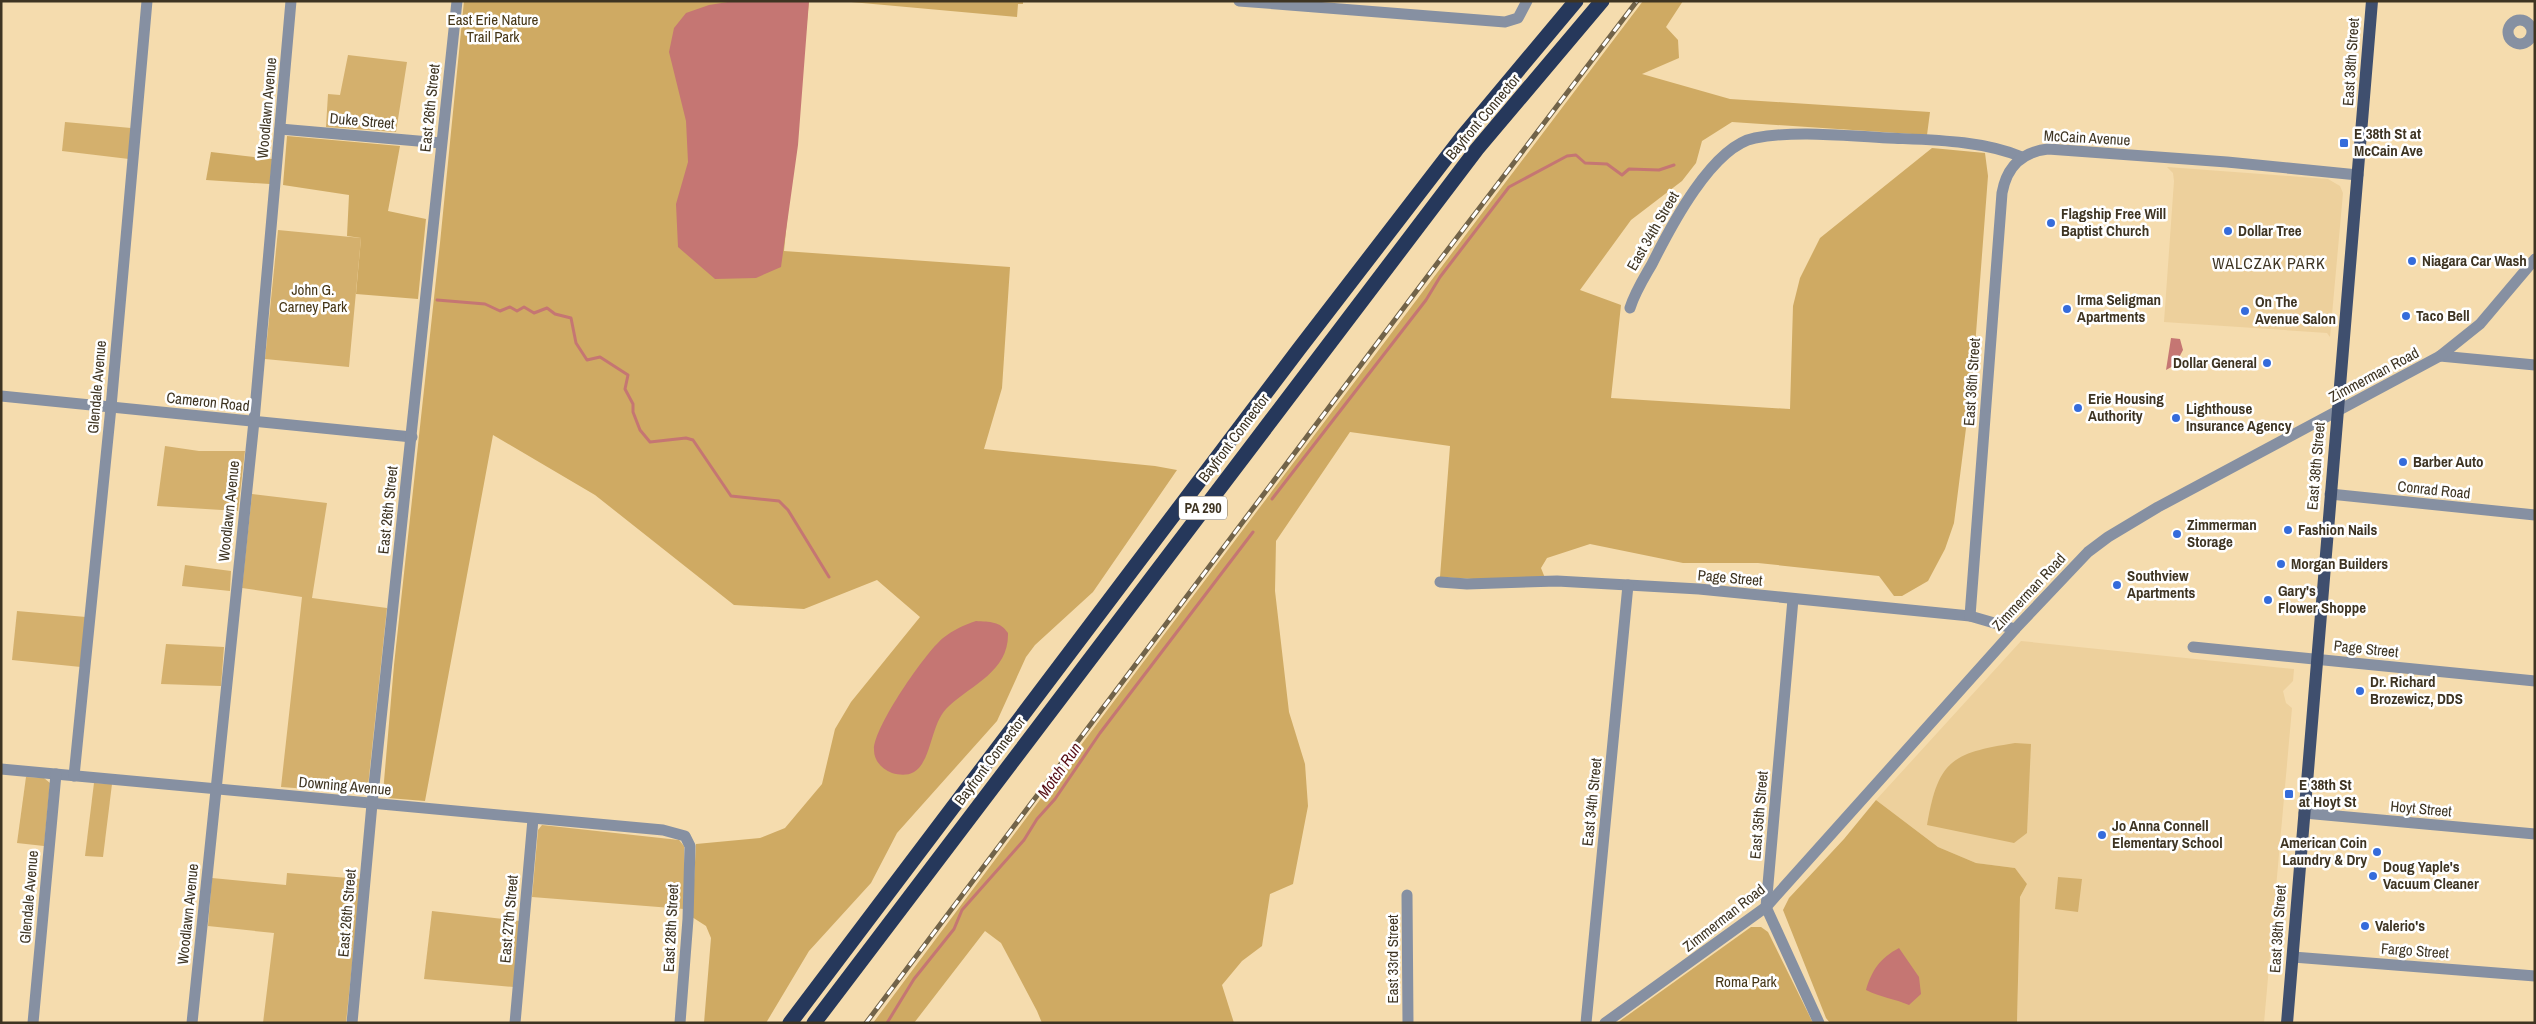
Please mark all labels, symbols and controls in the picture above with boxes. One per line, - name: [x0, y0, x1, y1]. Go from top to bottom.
- park label: East Erie Nature Trail Park: [448, 9, 539, 47]
- street label: East 38th Street: [2337, 17, 2364, 107]
- street label: Woodlawn Avenue: [252, 56, 281, 159]
- street label: East 26th Street: [414, 62, 445, 153]
- street label: Bayfront Connector: [1441, 69, 1525, 164]
- street label: Duke Street: [329, 107, 396, 134]
- place label: E 38th St at McCain Ave: [2354, 123, 2423, 161]
- street label: McCain Avenue: [2043, 125, 2131, 150]
- marker: E 38th St at McCain Ave: [2338, 137, 2350, 149]
- street label: East 34th Street: [1621, 187, 1684, 274]
- place label: Flagship Free Will Baptist Church: [2061, 203, 2166, 241]
- marker: Flagship Free Will Baptist Church: [2045, 217, 2057, 229]
- place label: Dollar Tree: [2238, 220, 2302, 241]
- marker: Dollar Tree: [2222, 225, 2234, 237]
- place label: Niagara Car Wash: [2422, 250, 2527, 271]
- district label: WALCZAK PARK: [2212, 252, 2326, 274]
- marker: Niagara Car Wash: [2406, 255, 2418, 267]
- park label: John G. Carney Park: [279, 279, 348, 317]
- place label: Irma Seligman Apartments: [2077, 289, 2161, 327]
- place label: On The Avenue Salon: [2255, 291, 2336, 329]
- marker: Irma Seligman Apartments: [2061, 303, 2073, 315]
- marker: On The Avenue Salon: [2239, 305, 2251, 317]
- place label: Taco Bell: [2416, 305, 2470, 326]
- marker: Taco Bell: [2400, 310, 2412, 322]
- street label: East 36th Street: [1958, 337, 1985, 427]
- street label: Glendale Avenue: [82, 339, 111, 434]
- street label: Zimmerman Road: [2325, 342, 2422, 407]
- place label: Dollar General: [2173, 352, 2257, 373]
- marker: Dollar General: [2261, 357, 2273, 369]
- street label: Cameron Road: [165, 387, 251, 416]
- place label: Erie Housing Authority: [2088, 388, 2164, 426]
- street label: Bayfront Connector: [1193, 389, 1274, 486]
- place label: Lighthouse Insurance Agency: [2186, 398, 2292, 436]
- marker: Erie Housing Authority: [2072, 402, 2084, 414]
- marker: Lighthouse Insurance Agency: [2170, 412, 2182, 424]
- street label: East 38th Street: [2301, 421, 2330, 511]
- place label: Barber Auto: [2413, 451, 2484, 472]
- marker: Barber Auto: [2397, 456, 2409, 468]
- street label: Woodlawn Avenue: [213, 459, 244, 563]
- street label: East 26th Street: [372, 464, 403, 555]
- street label: Conrad Road: [2397, 475, 2472, 504]
- road number: PA 290: [1179, 496, 1227, 520]
- place label: Zimmerman Storage: [2187, 514, 2257, 552]
- place label: Fashion Nails: [2298, 519, 2378, 540]
- marker: Fashion Nails: [2282, 524, 2294, 536]
- marker: Zimmerman Storage: [2171, 528, 2183, 540]
- street label: Zimmerman Road: [1987, 548, 2070, 635]
- place label: Morgan Builders: [2291, 553, 2388, 574]
- marker: Morgan Builders: [2275, 558, 2287, 570]
- street label: Page Street: [1697, 564, 1764, 591]
- place label: Southview Apartments: [2127, 565, 2196, 603]
- marker: Southview Apartments: [2111, 579, 2123, 591]
- place label: Gary's Flower Shoppe: [2278, 580, 2366, 618]
- marker: Gary's Flower Shoppe: [2262, 594, 2274, 606]
- street label: Page Street: [2333, 635, 2400, 662]
- place label: Dr. Richard Brozewicz, DDS: [2370, 671, 2463, 709]
- marker: Dr. Richard Brozewicz, DDS: [2354, 685, 2366, 697]
- street label: Bayfront Connector: [949, 712, 1030, 809]
- water label: Motch Run: [1032, 738, 1086, 802]
- street label: East 34th Street: [1576, 756, 1607, 847]
- street label: East 35th Street: [1744, 770, 1773, 860]
- street label: Downing Avenue: [298, 771, 392, 800]
- place label: E 38th St at Hoyt St: [2299, 774, 2356, 812]
- marker: E 38th St at Hoyt St: [2283, 788, 2295, 800]
- street label: Hoyt Street: [2389, 795, 2453, 822]
- place label: Jo Anna Connell Elementary School: [2112, 815, 2223, 853]
- marker: Jo Anna Connell Elementary School: [2096, 829, 2108, 841]
- place label: American Coin Laundry & Dry: [2280, 832, 2367, 870]
- marker: American Coin Laundry & Dry: [2371, 846, 2383, 858]
- street label: Glendale Avenue: [14, 849, 43, 944]
- place label: Doug Yaple's Vacuum Cleaner: [2383, 856, 2479, 894]
- street label: Woodlawn Avenue: [172, 862, 203, 966]
- street label: East 26th Street: [332, 868, 361, 958]
- marker: Doug Yaple's Vacuum Cleaner: [2367, 870, 2379, 882]
- street label: East 27th Street: [494, 874, 523, 964]
- street label: Zimmerman Road: [1678, 879, 1769, 956]
- street label: East 28th Street: [658, 883, 683, 973]
- street label: East 38th Street: [2264, 884, 2291, 974]
- street label: East 33rd Street: [1382, 914, 1403, 1003]
- place label: Valerio's: [2375, 915, 2425, 936]
- marker: Valerio's: [2359, 920, 2371, 932]
- street label: Fargo Street: [2380, 938, 2450, 963]
- park label: Roma Park: [1715, 971, 1778, 992]

